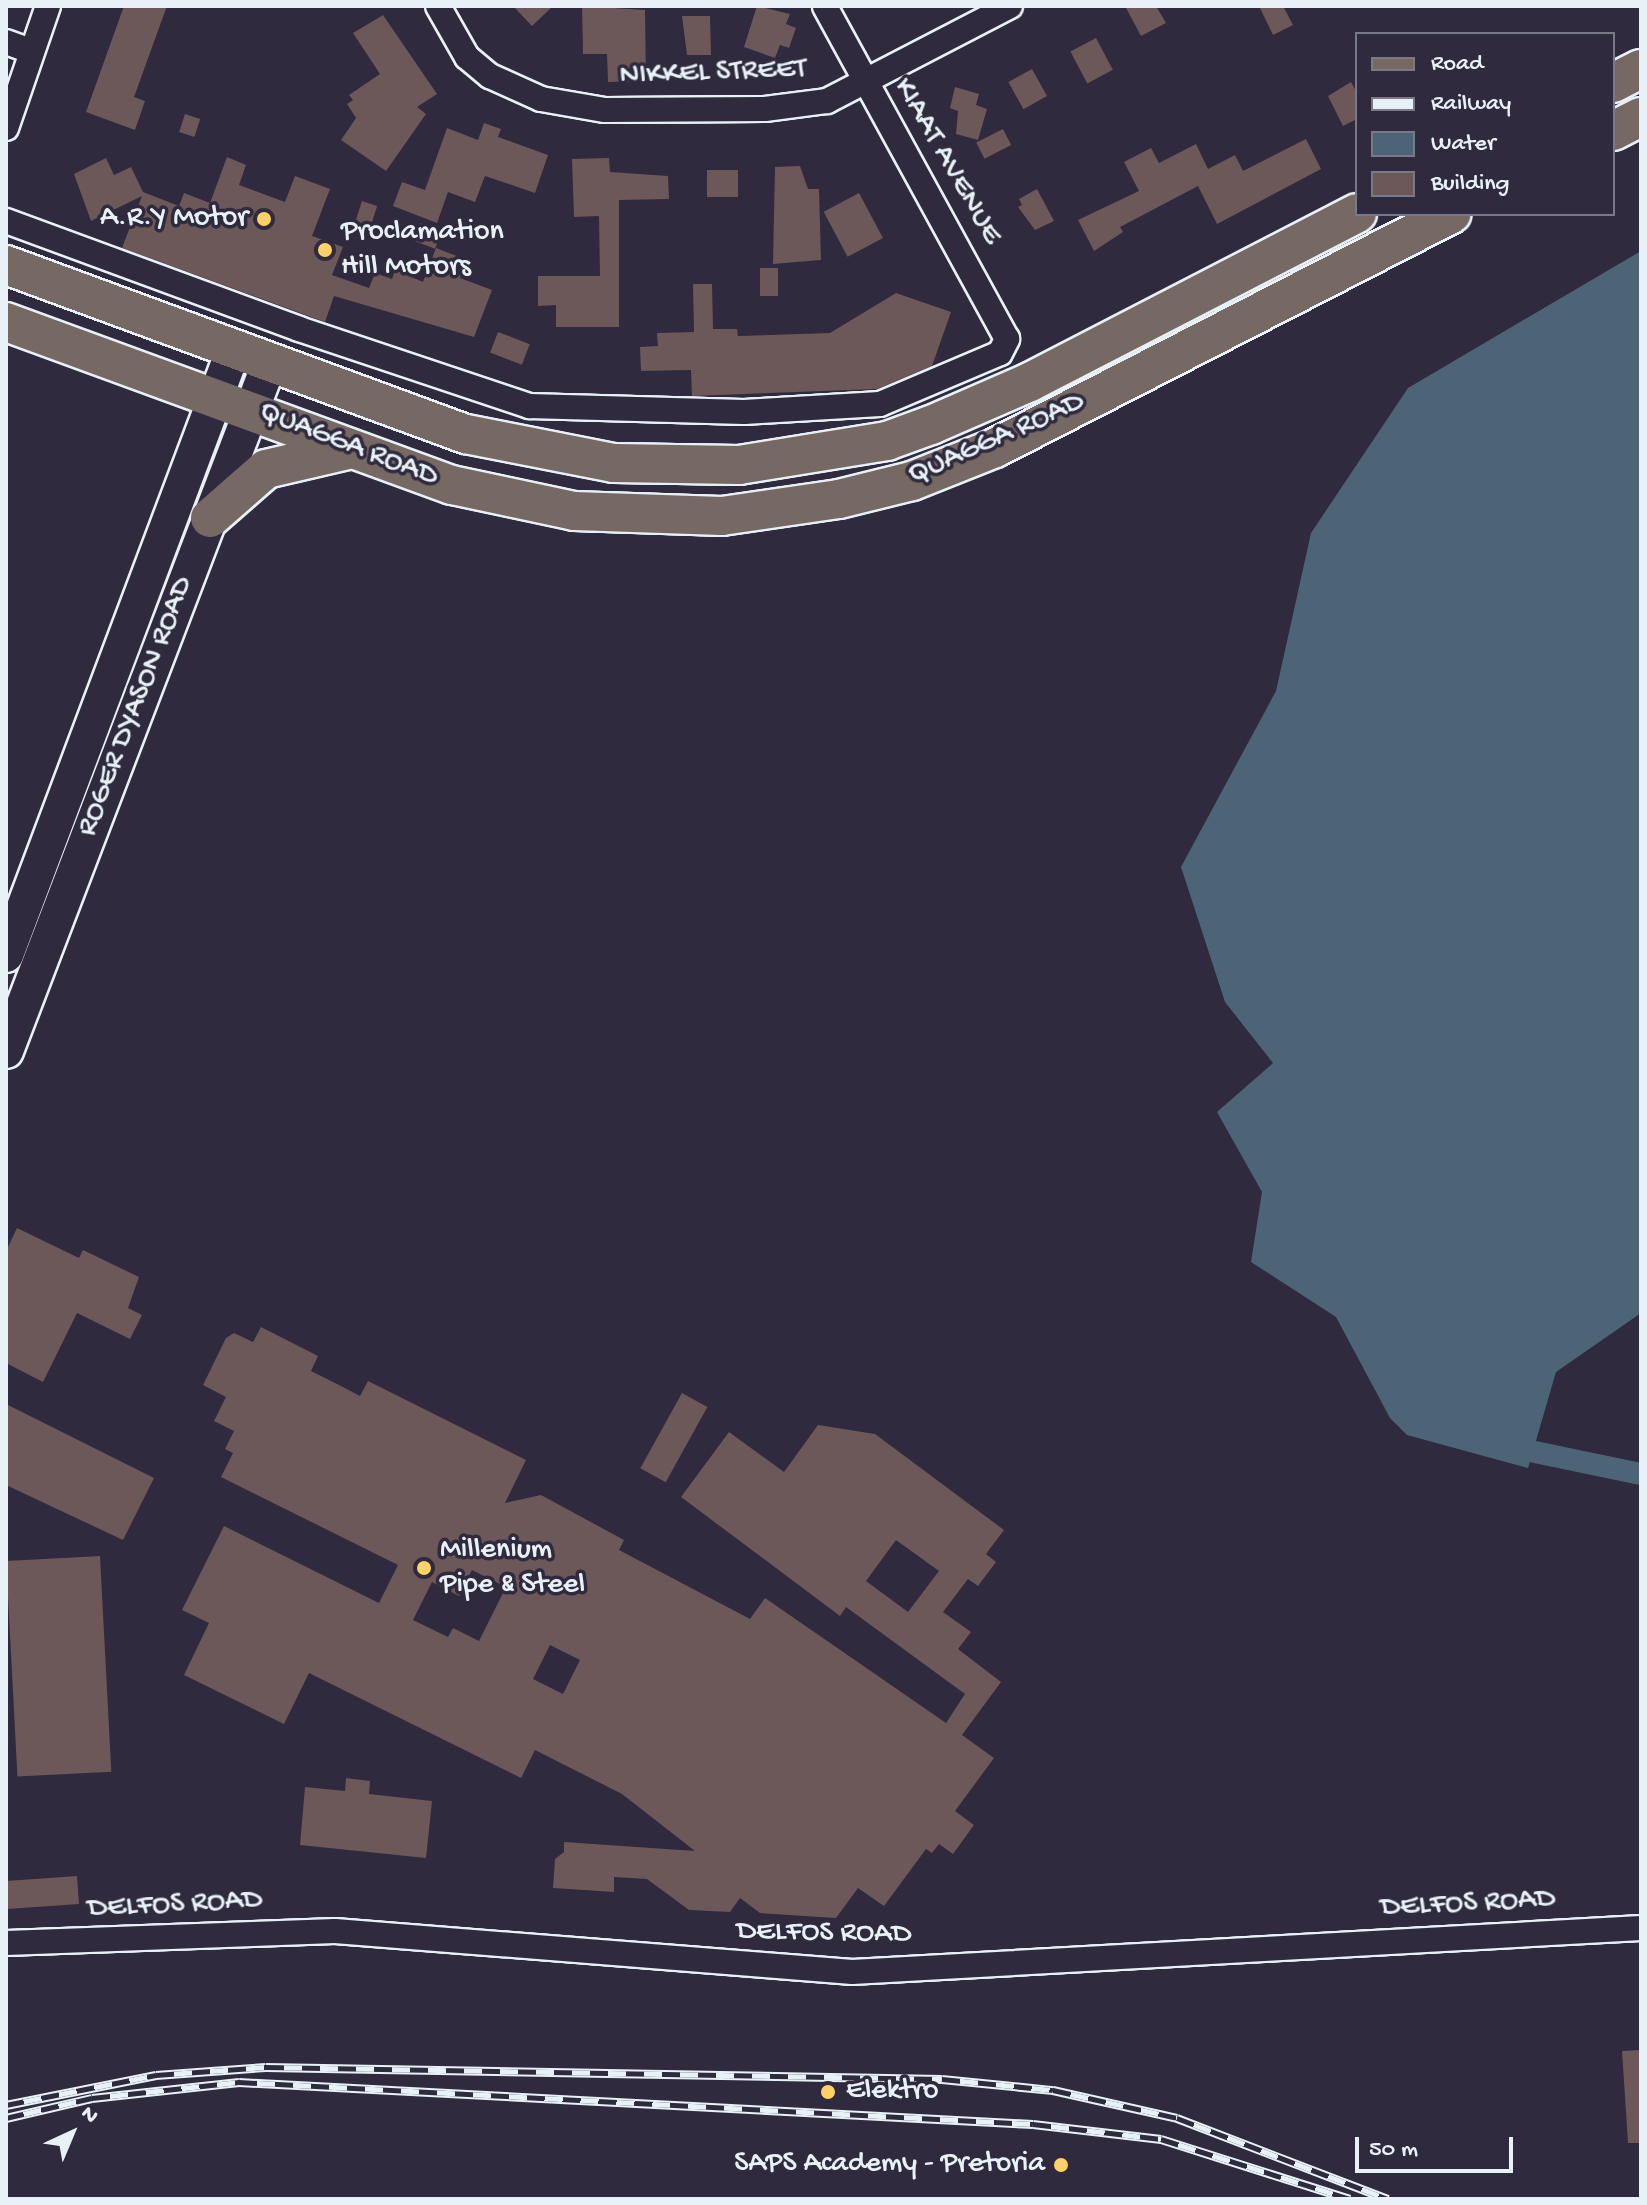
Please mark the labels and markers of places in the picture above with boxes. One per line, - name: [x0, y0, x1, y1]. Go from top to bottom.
- place label: A.R.Y Motor: [100, 201, 248, 237]
- marker: A.R.Y Motor: [255, 210, 273, 228]
- place label: Proclamation Hill Motors: [341, 215, 504, 286]
- marker: Proclamation Hill Motors: [316, 241, 334, 259]
- place label: Millenium Pipe & Steel: [440, 1533, 585, 1604]
- marker: Millenium Pipe & Steel: [415, 1559, 433, 1577]
- place label: Elektro: [846, 2074, 939, 2110]
- marker: Elektro: [817, 2081, 839, 2103]
- place label: SAPS Academy - Pretoria: [734, 2147, 1045, 2183]
- marker: SAPS Academy - Pretoria: [1052, 2156, 1070, 2174]

